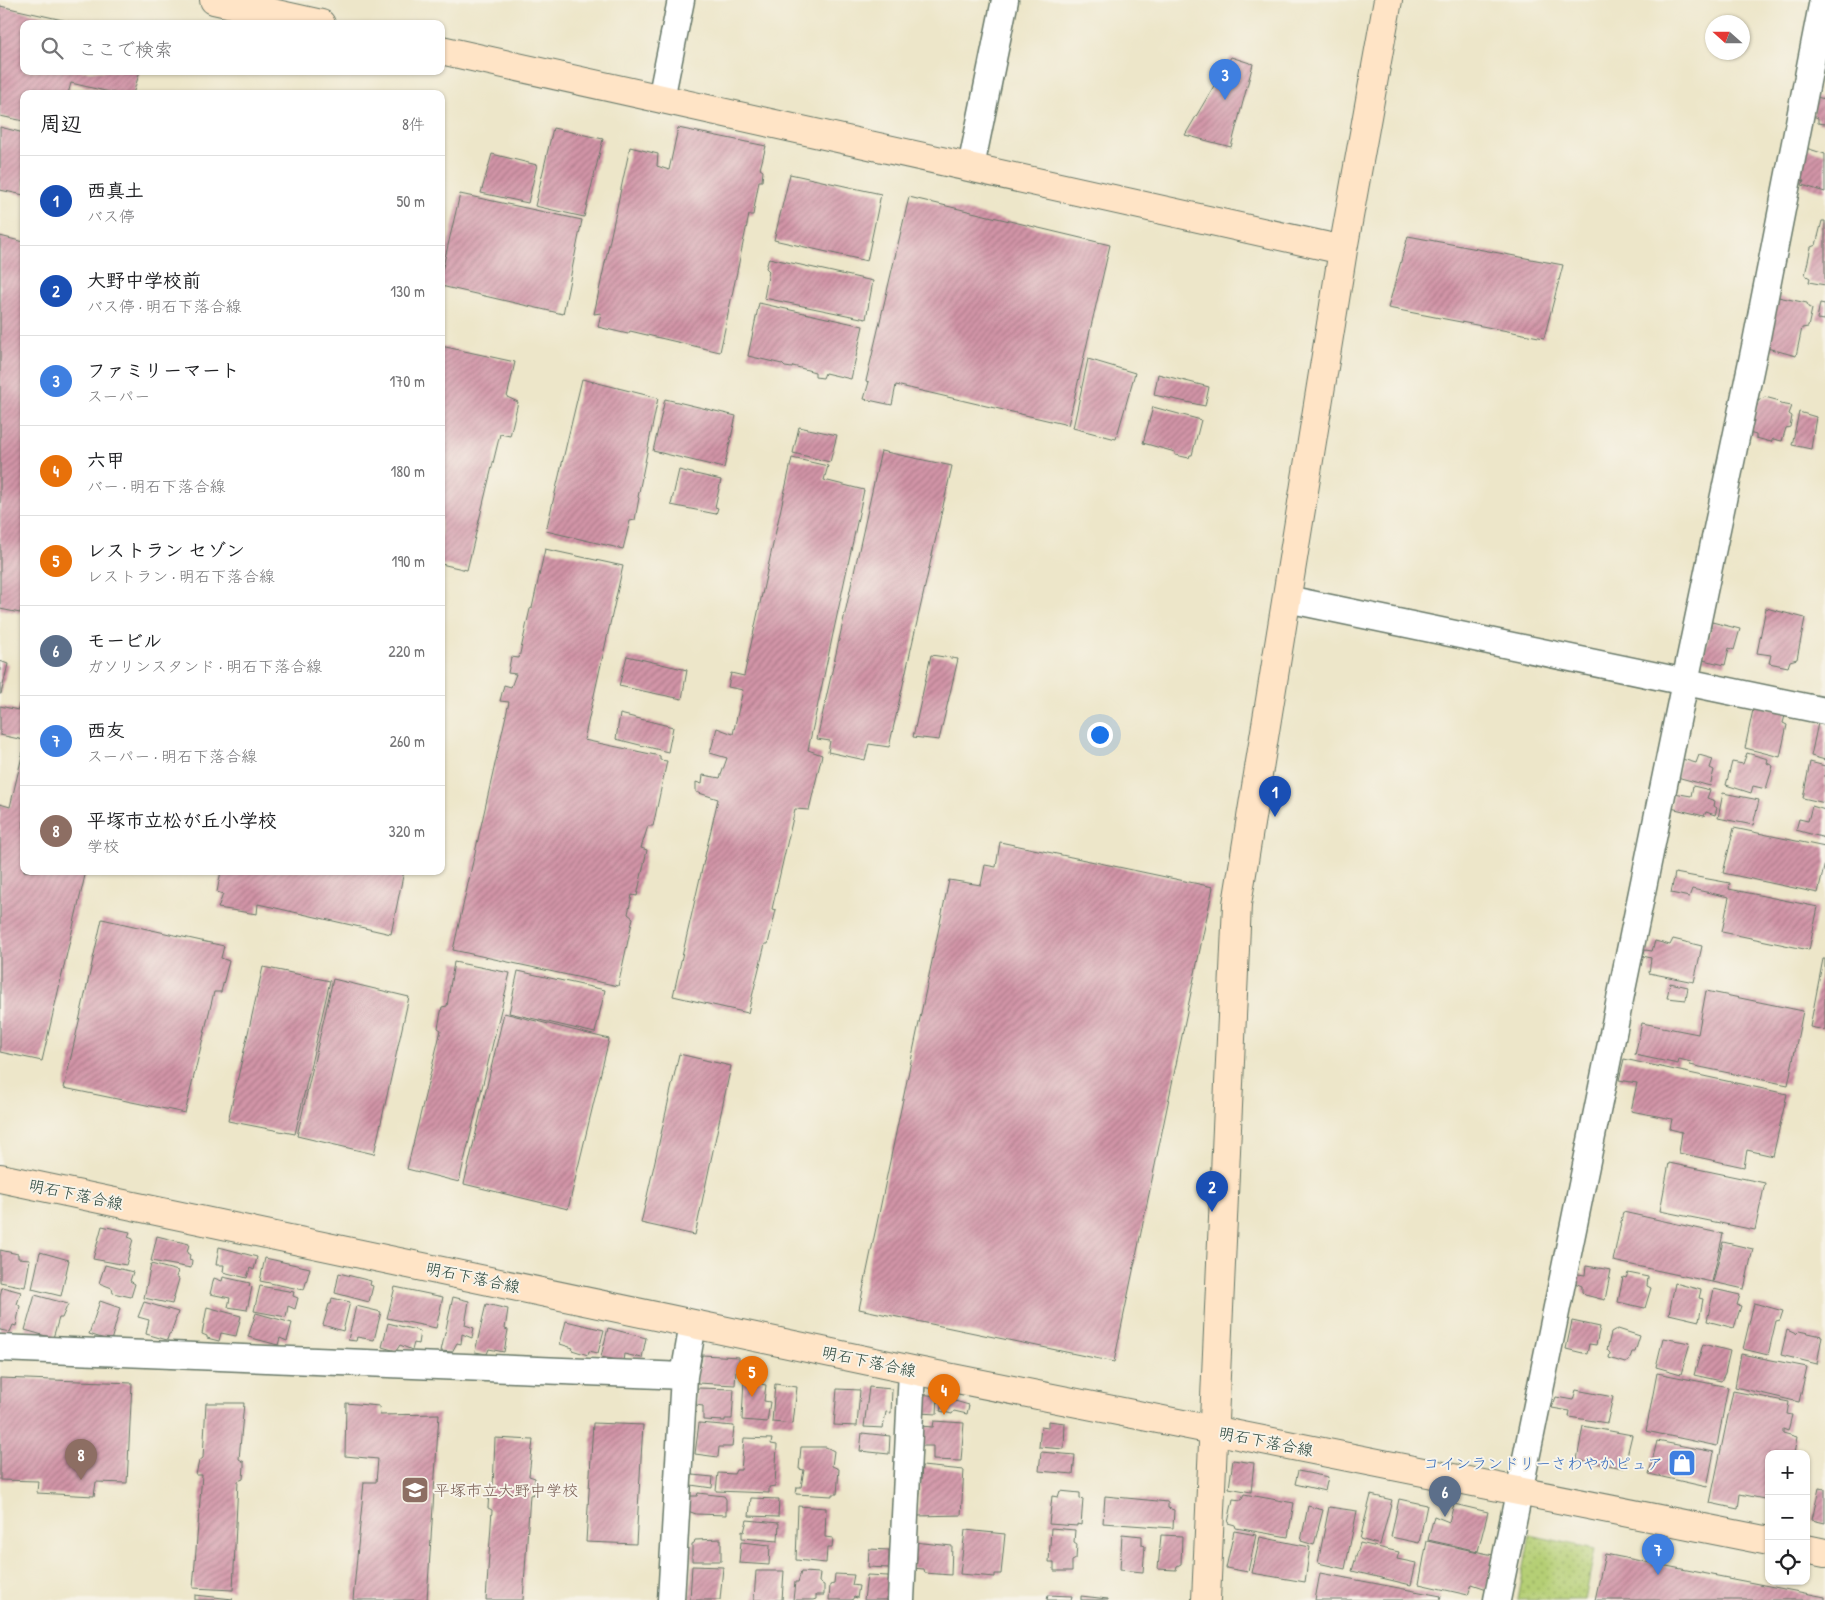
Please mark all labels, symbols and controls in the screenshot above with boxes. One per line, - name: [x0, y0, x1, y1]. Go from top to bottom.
- north arrow: [1705, 15, 1750, 60]
- search box: [20, 20, 445, 75]
- icon: search: [38, 34, 66, 62]
- text: ここで検索: [78, 36, 173, 62]
- pin: 3: [1209, 59, 1241, 100]
- text: 周辺: [40, 109, 82, 138]
- text: 8件: [402, 113, 425, 135]
- text: 西真土: [87, 177, 144, 203]
- text: 1: [53, 190, 59, 212]
- text: 50 m: [397, 190, 425, 212]
- text: バス停: [87, 205, 135, 227]
- text: 大野中学校前: [87, 267, 201, 293]
- text: 2: [52, 280, 60, 302]
- text: 130 m: [390, 280, 425, 302]
- text: バス停 · 明石下落合線: [87, 295, 242, 317]
- text: ファミリーマート: [87, 357, 240, 383]
- text: 3: [52, 370, 60, 392]
- text: 170 m: [390, 370, 425, 392]
- text: スーパー: [87, 385, 150, 407]
- text: 六甲: [87, 447, 125, 473]
- text: 4: [53, 460, 59, 482]
- text: 180 m: [391, 460, 425, 482]
- text: バー · 明石下落合線: [87, 475, 226, 497]
- text: レストラン セゾン: [87, 537, 245, 563]
- text: 5: [53, 550, 59, 572]
- text: 190 m: [392, 550, 425, 572]
- text: レストラン · 明石下落合線: [87, 565, 275, 587]
- text: モービル: [87, 627, 162, 653]
- text: 6: [53, 640, 59, 662]
- text: 220 m: [388, 640, 425, 662]
- text: ガソリンスタンド · 明石下落合線: [87, 655, 322, 677]
- text: 西友: [87, 717, 125, 743]
- your location: [1087, 722, 1113, 748]
- text: 7: [52, 730, 60, 752]
- text: 260 m: [389, 730, 425, 752]
- text: スーパー · 明石下落合線: [87, 745, 257, 767]
- pin: 1: [1259, 776, 1291, 817]
- text: 平塚市立松が丘小学校: [87, 807, 277, 833]
- text: 8: [53, 820, 59, 842]
- text: 320 m: [389, 820, 425, 842]
- text: 学校: [87, 835, 119, 857]
- pin: 2: [1196, 1171, 1228, 1212]
- street label: 明石下落合線: [27, 1173, 125, 1215]
- street label: 明石下落合線: [424, 1256, 522, 1298]
- street label: 明石下落合線: [820, 1340, 918, 1382]
- pin: 5: [736, 1356, 768, 1397]
- pin: 4: [928, 1374, 960, 1415]
- street label: 明石下落合線: [1217, 1421, 1315, 1461]
- pin: 8: [65, 1439, 97, 1480]
- shop icon: コインランドリーさわやかピュア: [1667, 1448, 1697, 1478]
- map controls: [1765, 1450, 1810, 1585]
- button: +: [1765, 1450, 1810, 1495]
- place label: コインランドリーさわやかピュア: [1423, 1452, 1663, 1474]
- school or university icon: 平塚市立大野中学校: [400, 1475, 430, 1505]
- pin: 6: [1429, 1476, 1461, 1517]
- place label: 平塚市立大野中学校: [434, 1479, 578, 1501]
- button: −: [1765, 1495, 1810, 1540]
- pin: 7: [1642, 1534, 1674, 1575]
- button: locate: [1765, 1540, 1810, 1585]

